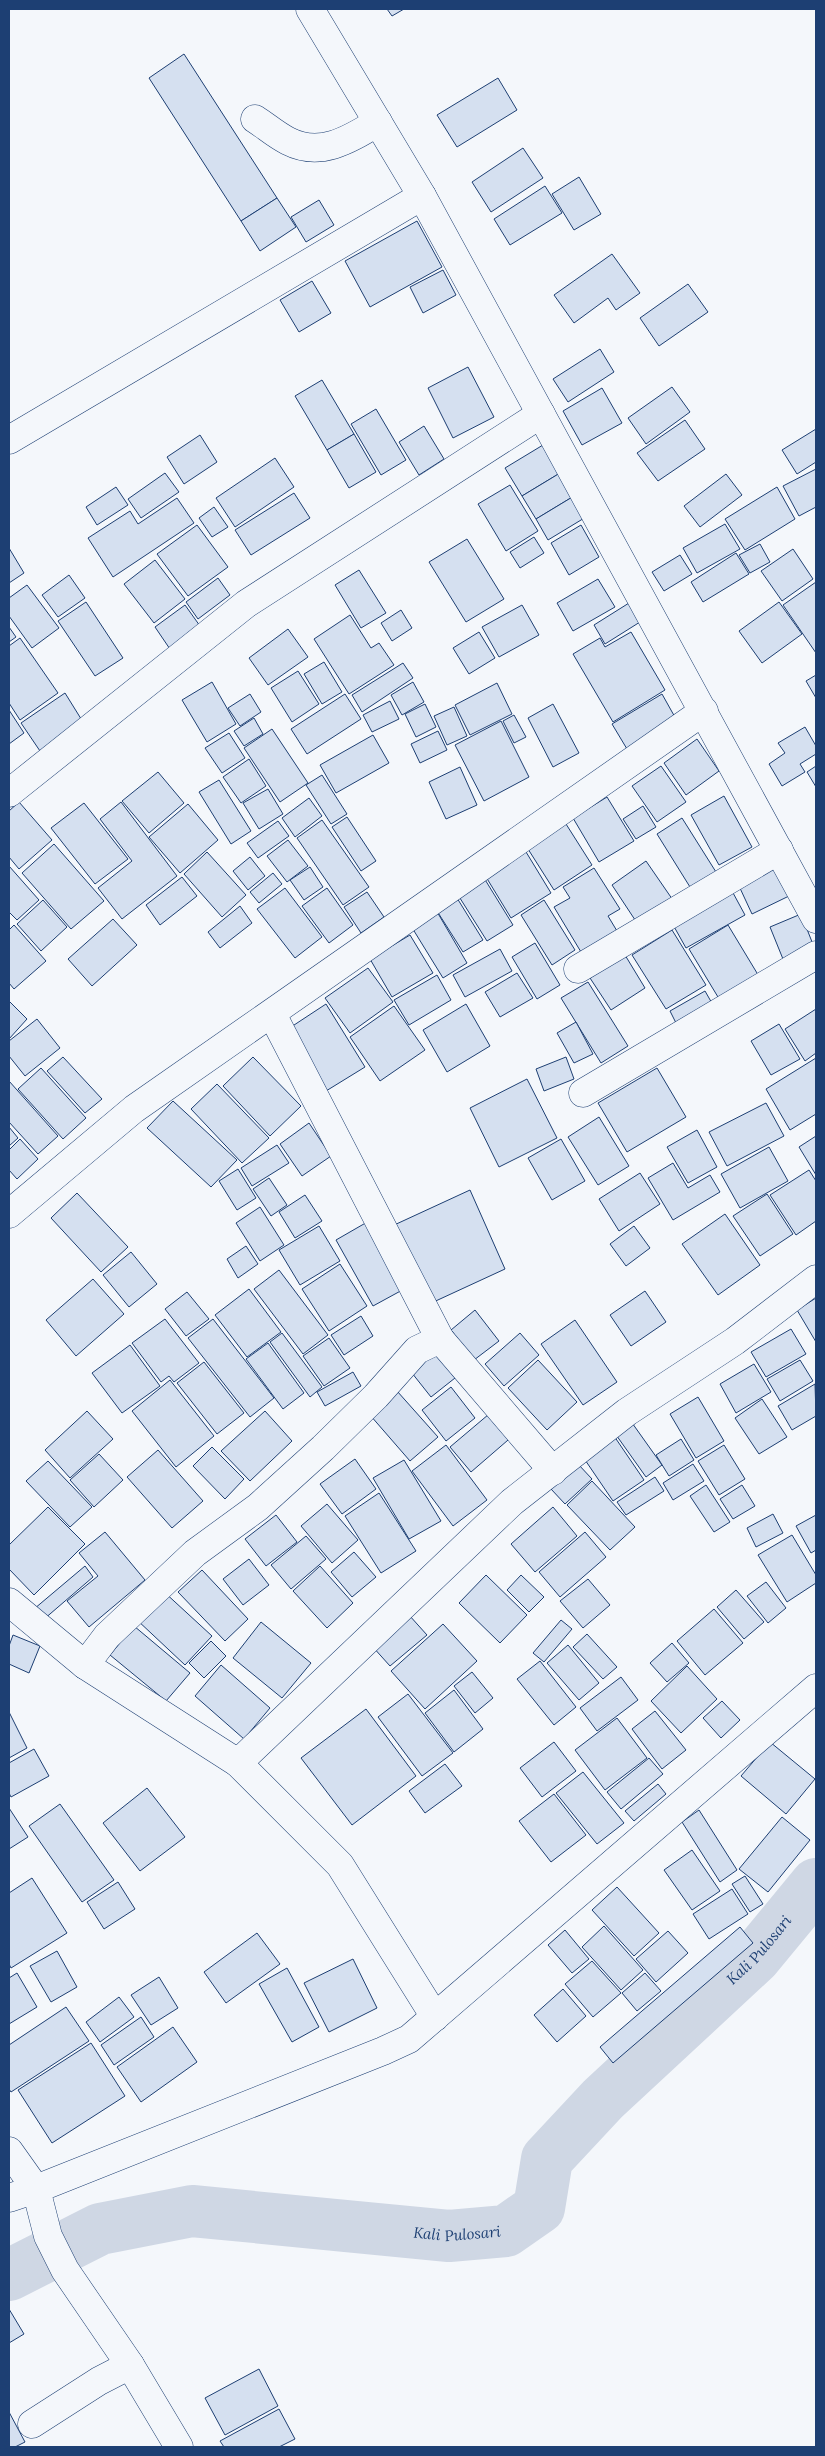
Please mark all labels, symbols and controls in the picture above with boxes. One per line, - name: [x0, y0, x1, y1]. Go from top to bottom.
- water label: Kali Pulosari: [722, 1911, 795, 1989]
- water label: Kali Pulosari: [413, 2221, 502, 2245]

